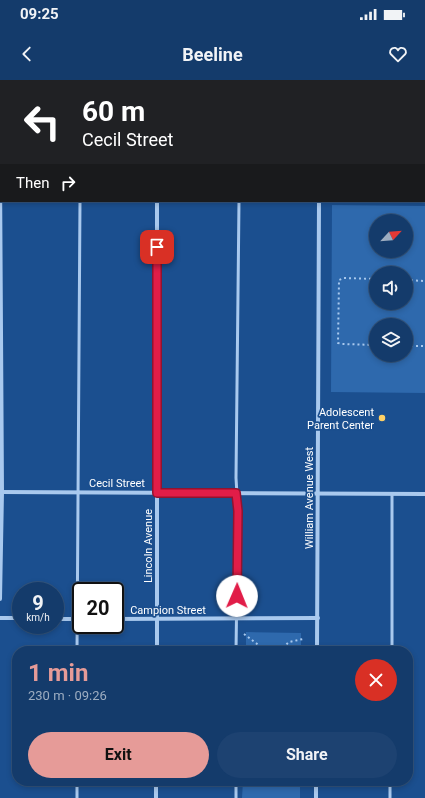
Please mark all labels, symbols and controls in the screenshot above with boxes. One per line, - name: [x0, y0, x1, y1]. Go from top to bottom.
- text: 09:25: [20, 5, 59, 23]
- icon: back: [16, 43, 38, 65]
- icon: heart: [387, 43, 409, 65]
- text: Beeline: [182, 44, 243, 65]
- text: 60 m: [82, 95, 145, 128]
- icon: left: [16, 96, 68, 148]
- text: Cecil Street: [82, 129, 173, 150]
- icon: right: [57, 172, 79, 194]
- text: Then: [16, 174, 49, 192]
- north arrow: [369, 214, 413, 258]
- map controls: [369, 214, 413, 362]
- pin: [140, 230, 174, 264]
- icon: arrive: [146, 236, 168, 258]
- button: sound: [369, 266, 413, 310]
- button: layers: [369, 318, 413, 362]
- place label: Adolescent Parent Center: [307, 406, 374, 432]
- marker: Adolescent Parent Center: [377, 413, 387, 423]
- street label: William Avenue West: [303, 446, 316, 549]
- street label: Cecil Street: [89, 477, 145, 490]
- street label: Lincoln Avenue: [142, 509, 155, 583]
- position arrow: [216, 575, 258, 617]
- speed limit sign: 20: [72, 582, 124, 634]
- text: 9: [32, 591, 44, 615]
- street label: Campion Street: [130, 604, 206, 617]
- text: km/h: [26, 612, 50, 623]
- text: 1 min: [28, 659, 88, 687]
- button: close: [355, 659, 397, 701]
- text: 230 m · 09:26: [28, 688, 107, 703]
- button: Exit: [28, 732, 209, 778]
- button: Share: [217, 732, 397, 778]

